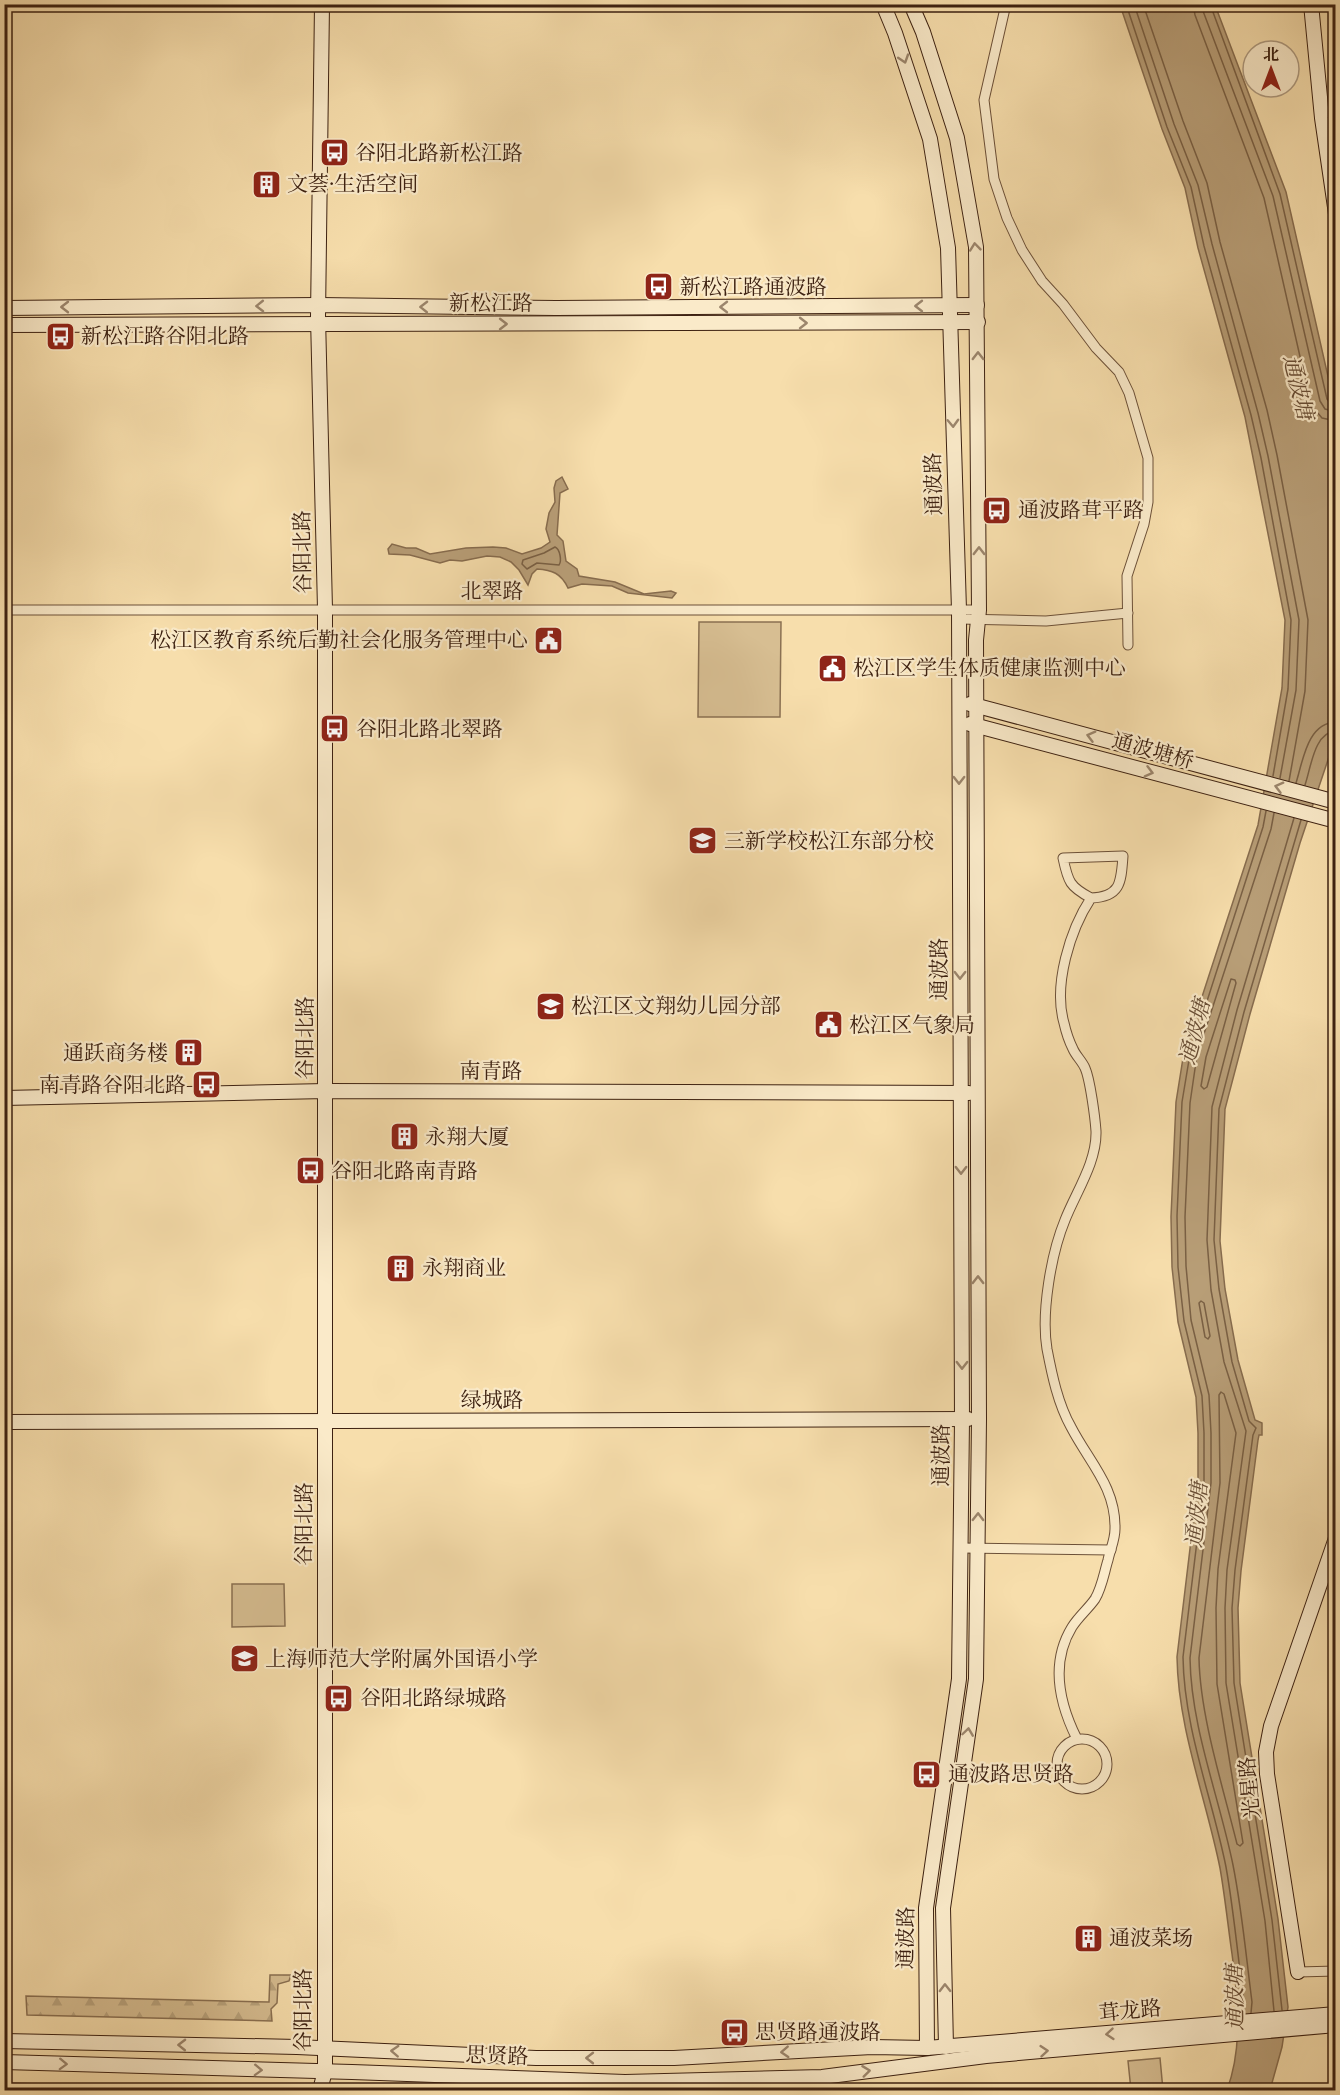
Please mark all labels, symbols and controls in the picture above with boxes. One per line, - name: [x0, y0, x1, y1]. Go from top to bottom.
- north arrow: [1241, 39, 1301, 99]
- text: 北: [1263, 44, 1279, 66]
- one-way arrow: [896, 53, 909, 64]
- bus stop icon: 谷阳北路新松江路: [318, 137, 350, 169]
- place label: 谷阳北路新松江路: [355, 139, 523, 168]
- building icon: 文荟·生活空间: [250, 168, 282, 200]
- place label: 文荟·生活空间: [287, 170, 418, 199]
- one-way arrow: [969, 242, 982, 252]
- bus stop icon: 新松江路通波路: [643, 271, 675, 303]
- place label: 新松江路通波路: [680, 273, 827, 302]
- street label: 新松江路: [449, 289, 533, 318]
- one-way arrow: [256, 299, 265, 312]
- one-way arrow: [419, 300, 428, 313]
- one-way arrow: [914, 300, 923, 312]
- one-way arrow: [61, 301, 70, 313]
- one-way arrow: [719, 301, 728, 313]
- one-way arrow: [799, 317, 808, 329]
- one-way arrow: [499, 318, 508, 330]
- bus stop icon: 新松江路谷阳北路: [44, 320, 76, 352]
- place label: 新松江路谷阳北路: [81, 322, 249, 351]
- water label: 通波塘: [1275, 351, 1321, 426]
- one-way arrow: [972, 352, 984, 361]
- one-way arrow: [947, 418, 960, 427]
- street label: 通波路: [918, 452, 950, 516]
- bus stop icon: 通波路茸平路: [981, 494, 1013, 526]
- place label: 通波路茸平路: [1018, 496, 1144, 525]
- street label: 谷阳北路: [288, 510, 318, 594]
- one-way arrow: [973, 547, 985, 556]
- street label: 北翠路: [461, 577, 524, 606]
- public building icon: 松江区教育系统后勤社会化服务管理中心: [533, 624, 565, 656]
- place label: 松江区教育系统后勤社会化服务管理中心: [150, 626, 528, 655]
- public building icon: 松江区学生体质健康监测中心: [816, 652, 848, 684]
- place label: 松江区学生体质健康监测中心: [853, 654, 1126, 683]
- bus stop icon: 谷阳北路北翠路: [319, 713, 351, 745]
- place label: 谷阳北路北翠路: [356, 715, 503, 744]
- street label: 通波塘桥: [1109, 726, 1197, 776]
- one-way arrow: [1086, 731, 1096, 744]
- one-way arrow: [1144, 764, 1154, 777]
- one-way arrow: [953, 775, 965, 784]
- one-way arrow: [1274, 782, 1285, 794]
- school or university icon: 三新学校松江东部分校: [687, 825, 719, 857]
- place label: 三新学校松江东部分校: [724, 827, 934, 856]
- street label: 通波路: [925, 938, 954, 1001]
- one-way arrow: [954, 970, 966, 979]
- school or university icon: 松江区文翔幼儿园分部: [534, 990, 566, 1022]
- place label: 松江区文翔幼儿园分部: [571, 992, 781, 1021]
- water label: 通波塘: [1172, 993, 1218, 1068]
- street label: 谷阳北路: [291, 996, 320, 1080]
- public building icon: 松江区气象局: [812, 1009, 844, 1041]
- place label: 松江区气象局: [849, 1011, 975, 1040]
- building icon: 通跃商务楼: [173, 1037, 205, 1069]
- place label: 通跃商务楼: [63, 1039, 168, 1068]
- street label: 南青路: [460, 1057, 523, 1086]
- bus stop icon: 南青路谷阳北路: [191, 1069, 223, 1101]
- place label: 南青路谷阳北路: [39, 1071, 186, 1100]
- building icon: 永翔大厦: [388, 1121, 420, 1153]
- place label: 永翔大厦: [425, 1123, 509, 1152]
- bus stop icon: 谷阳北路南青路: [294, 1155, 326, 1187]
- place label: 谷阳北路南青路: [331, 1157, 478, 1186]
- one-way arrow: [955, 1165, 967, 1174]
- building icon: 永翔商业: [385, 1252, 417, 1284]
- place label: 永翔商业: [422, 1254, 506, 1283]
- one-way arrow: [972, 1275, 984, 1284]
- one-way arrow: [956, 1360, 968, 1369]
- street label: 绿城路: [461, 1386, 524, 1415]
- street label: 通波路: [927, 1424, 956, 1487]
- water label: 通波塘: [1179, 1478, 1215, 1549]
- street label: 谷阳北路: [290, 1482, 319, 1566]
- one-way arrow: [972, 1512, 984, 1521]
- school or university icon: 上海师范大学附属外国语小学: [228, 1643, 260, 1675]
- place label: 上海师范大学附属外国语小学: [265, 1645, 538, 1674]
- bus stop icon: 谷阳北路绿城路: [323, 1682, 355, 1714]
- place label: 谷阳北路绿城路: [360, 1684, 507, 1713]
- one-way arrow: [962, 1728, 974, 1737]
- street label: 光星路: [1233, 1755, 1267, 1821]
- bus stop icon: 通波路思贤路: [911, 1758, 943, 1790]
- place label: 通波路思贤路: [948, 1760, 1074, 1789]
- street label: 通波路: [891, 1906, 921, 1970]
- building icon: 通波菜场: [1072, 1922, 1104, 1954]
- place label: 通波菜场: [1109, 1924, 1193, 1953]
- water label: 通波塘: [1219, 1962, 1251, 2031]
- street label: 谷阳北路: [289, 1968, 318, 2052]
- one-way arrow: [939, 1984, 951, 1993]
- street label: 茸龙路: [1097, 1994, 1163, 2028]
- bus stop icon: 思贤路通波路: [718, 2016, 750, 2048]
- place label: 思贤路通波路: [755, 2018, 881, 2047]
- one-way arrow: [1105, 2027, 1114, 2040]
- one-way arrow: [178, 2039, 187, 2051]
- street label: 思贤路: [465, 2040, 529, 2072]
- one-way arrow: [1040, 2044, 1049, 2057]
- one-way arrow: [391, 2045, 400, 2058]
- one-way arrow: [780, 2045, 789, 2058]
- one-way arrow: [585, 2052, 594, 2064]
- one-way arrow: [58, 2058, 67, 2070]
- one-way arrow: [253, 2064, 262, 2077]
- one-way arrow: [861, 2065, 870, 2078]

